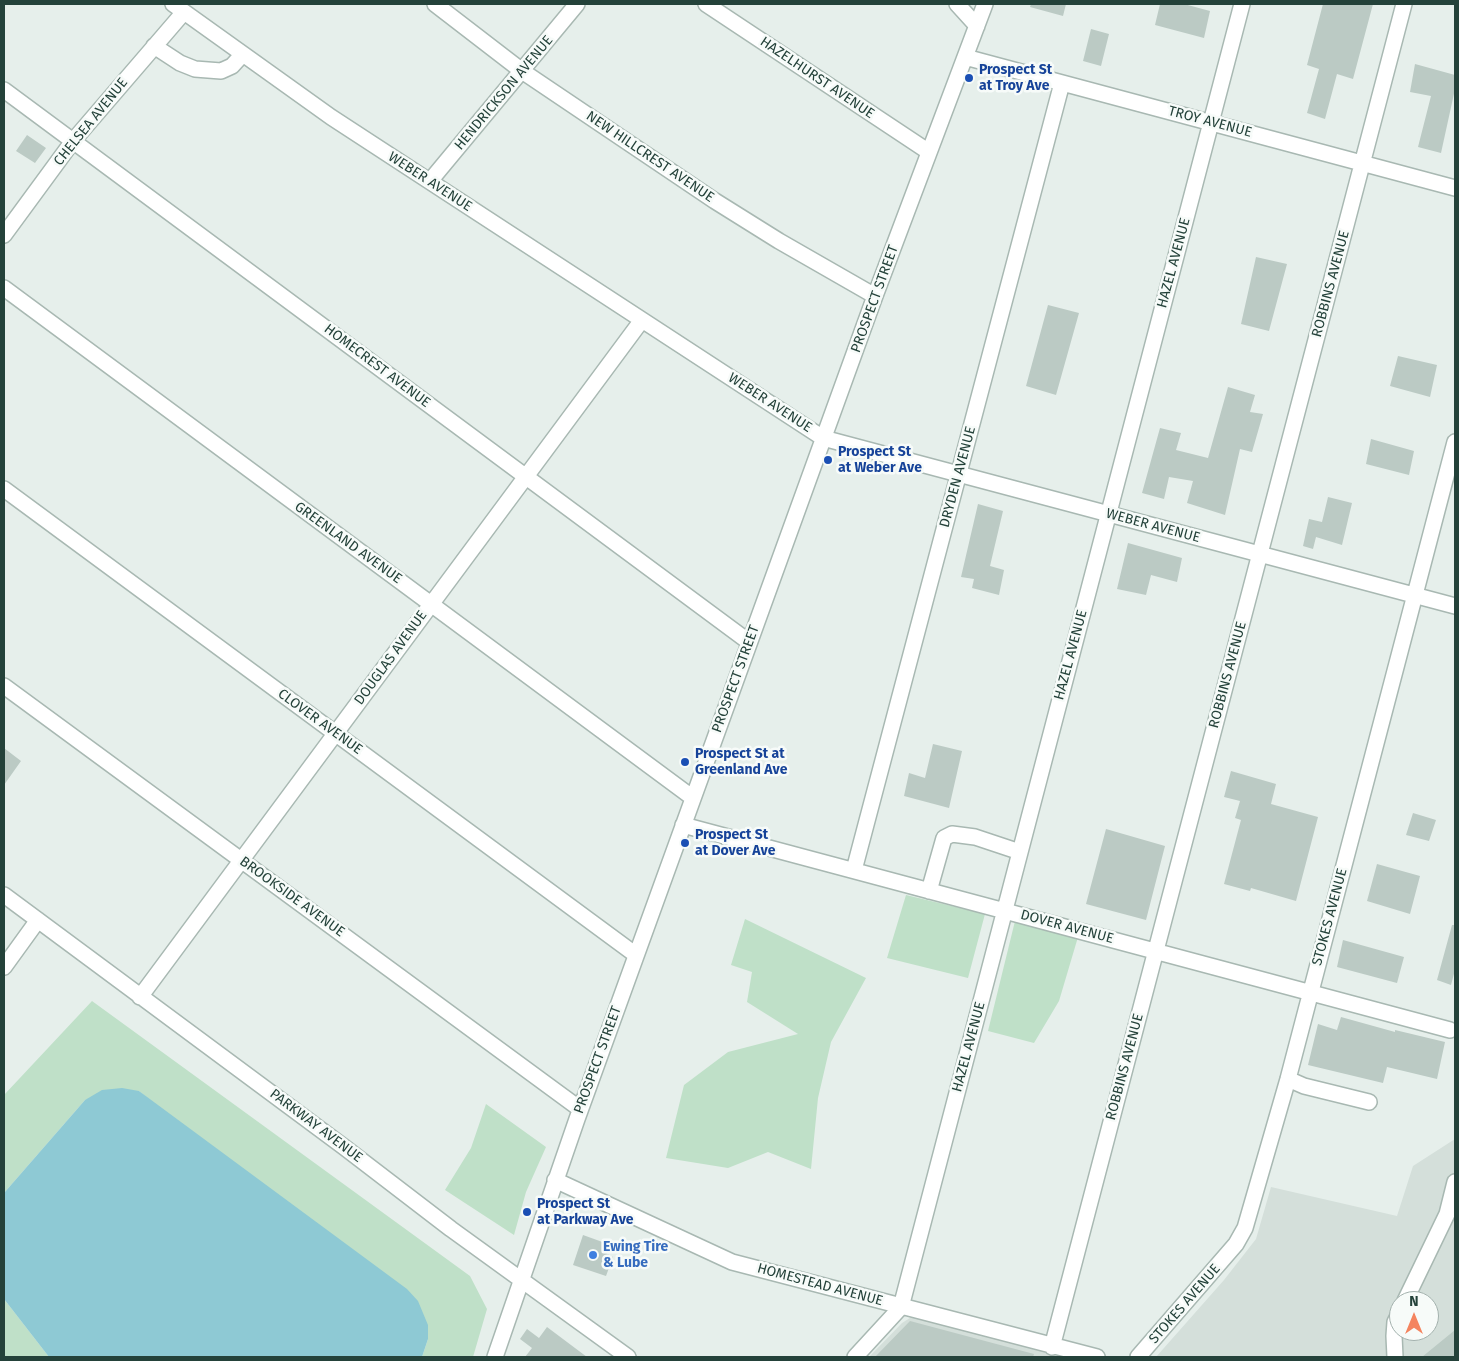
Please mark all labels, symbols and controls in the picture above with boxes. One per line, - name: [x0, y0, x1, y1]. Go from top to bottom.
- street label: HENDRICKSON AVENUE: [451, 32, 557, 154]
- street label: HAZELHURST AVENUE: [757, 34, 877, 122]
- place label: Prospect St at Troy Ave: [979, 62, 1052, 94]
- marker: Prospect St at Troy Ave: [963, 72, 975, 84]
- street label: CHELSEA AVENUE: [51, 75, 131, 169]
- street label: TROY AVENUE: [1166, 103, 1254, 141]
- street label: NEW HILLCREST AVENUE: [583, 108, 717, 206]
- street label: WEBER AVENUE: [385, 149, 475, 215]
- street label: HAZEL AVENUE: [1154, 216, 1194, 310]
- street label: ROBBINS AVENUE: [1309, 229, 1353, 339]
- street label: PROSPECT STREET: [848, 243, 902, 355]
- street label: HOMECREST AVENUE: [321, 321, 433, 411]
- street label: WEBER AVENUE: [725, 370, 815, 436]
- street label: DRYDEN AVENUE: [936, 425, 980, 529]
- place label: Prospect St at Weber Ave: [838, 444, 922, 477]
- marker: Prospect St at Weber Ave: [822, 454, 834, 466]
- street label: GREENLAND AVENUE: [291, 498, 405, 588]
- street label: WEBER AVENUE: [1104, 505, 1202, 547]
- street label: DOUGLAS AVENUE: [351, 608, 431, 708]
- street label: HAZEL AVENUE: [1051, 608, 1091, 702]
- street label: ROBBINS AVENUE: [1206, 620, 1250, 730]
- street label: PROSPECT STREET: [709, 623, 763, 735]
- street label: CLOVER AVENUE: [274, 686, 366, 758]
- place label: Prospect St at Greenland Ave: [695, 746, 787, 779]
- marker: Prospect St at Greenland Ave: [679, 756, 691, 768]
- place label: Prospect St at Dover Ave: [695, 827, 775, 860]
- marker: Prospect St at Dover Ave: [679, 837, 691, 849]
- street label: BROOKSIDE AVENUE: [236, 853, 348, 941]
- street label: STOKES AVENUE: [1309, 866, 1351, 968]
- street label: DOVER AVENUE: [1019, 907, 1115, 947]
- street label: HAZEL AVENUE: [949, 1000, 989, 1094]
- street label: PROSPECT STREET: [571, 1004, 625, 1116]
- street label: ROBBINS AVENUE: [1103, 1012, 1147, 1122]
- street label: PARKWAY AVENUE: [266, 1086, 366, 1166]
- place label: Prospect St at Parkway Ave: [537, 1196, 633, 1228]
- marker: Prospect St at Parkway Ave: [521, 1206, 533, 1218]
- place label: Ewing Tire & Lube: [603, 1239, 668, 1272]
- marker: Ewing Tire & Lube: [587, 1249, 599, 1261]
- street label: HOMESTEAD AVENUE: [755, 1260, 885, 1310]
- street label: STOKES AVENUE: [1146, 1261, 1224, 1347]
- north arrow: [1389, 1291, 1439, 1341]
- text: N: [1409, 1293, 1419, 1310]

